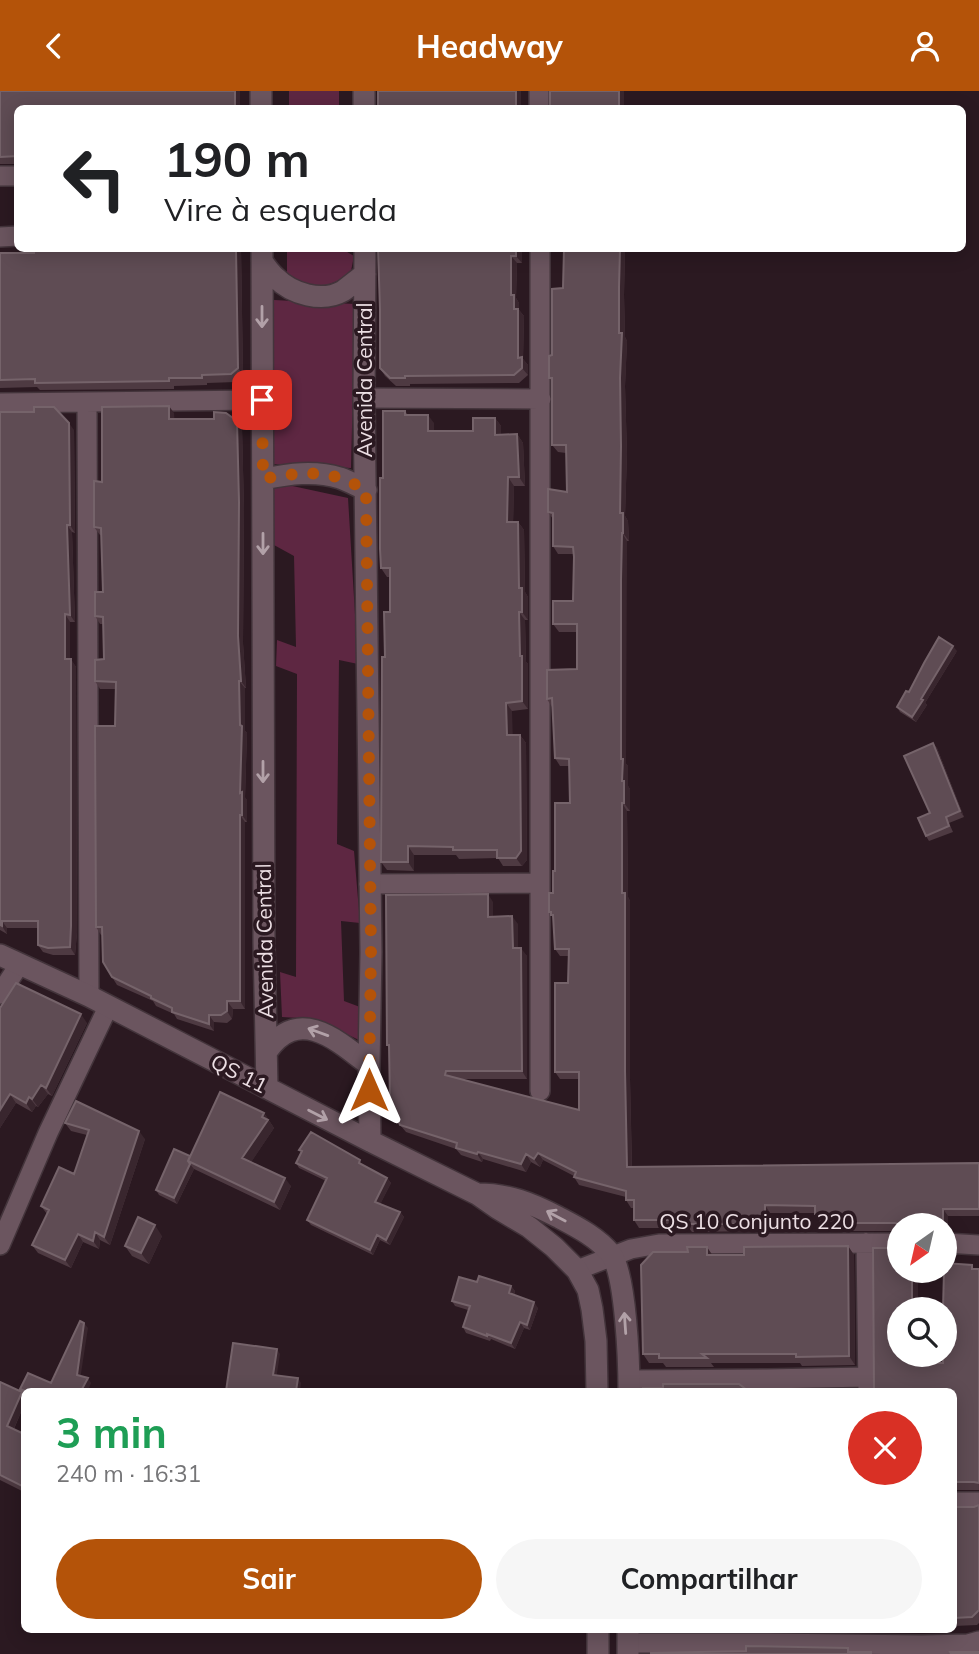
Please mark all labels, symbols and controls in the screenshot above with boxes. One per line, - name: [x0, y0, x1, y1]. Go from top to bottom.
- text: Headway: [416, 26, 563, 66]
- icon: back: [35, 27, 73, 65]
- icon: person: [906, 27, 944, 65]
- text: 190 m: [164, 128, 310, 189]
- icon: left: [49, 133, 140, 224]
- text: Vire à esquerda: [164, 189, 397, 229]
- street label: Avenida Central: [351, 302, 377, 458]
- one-way arrow: [255, 305, 269, 328]
- pin: [232, 370, 292, 430]
- icon: arrive: [243, 381, 281, 419]
- one-way arrow: [256, 532, 270, 555]
- one-way arrow: [256, 760, 270, 783]
- street label: Avenida Central: [250, 863, 278, 1019]
- one-way arrow: [307, 1025, 329, 1038]
- street label: QS 11: [207, 1048, 272, 1098]
- position arrow: [332, 1053, 406, 1127]
- one-way arrow: [307, 1108, 328, 1122]
- street label: QS 10 Conjunto 220: [659, 1208, 855, 1234]
- one-way arrow: [547, 1209, 567, 1223]
- north arrow: [887, 1213, 957, 1283]
- map controls: [887, 1213, 957, 1367]
- button: search: [887, 1297, 957, 1367]
- one-way arrow: [618, 1312, 631, 1335]
- text: 3 min: [56, 1406, 167, 1459]
- button: close: [848, 1411, 922, 1485]
- text: 240 m · 16:31: [56, 1459, 201, 1488]
- button: Sair: [56, 1539, 482, 1619]
- button: Compartilhar: [496, 1539, 922, 1619]

